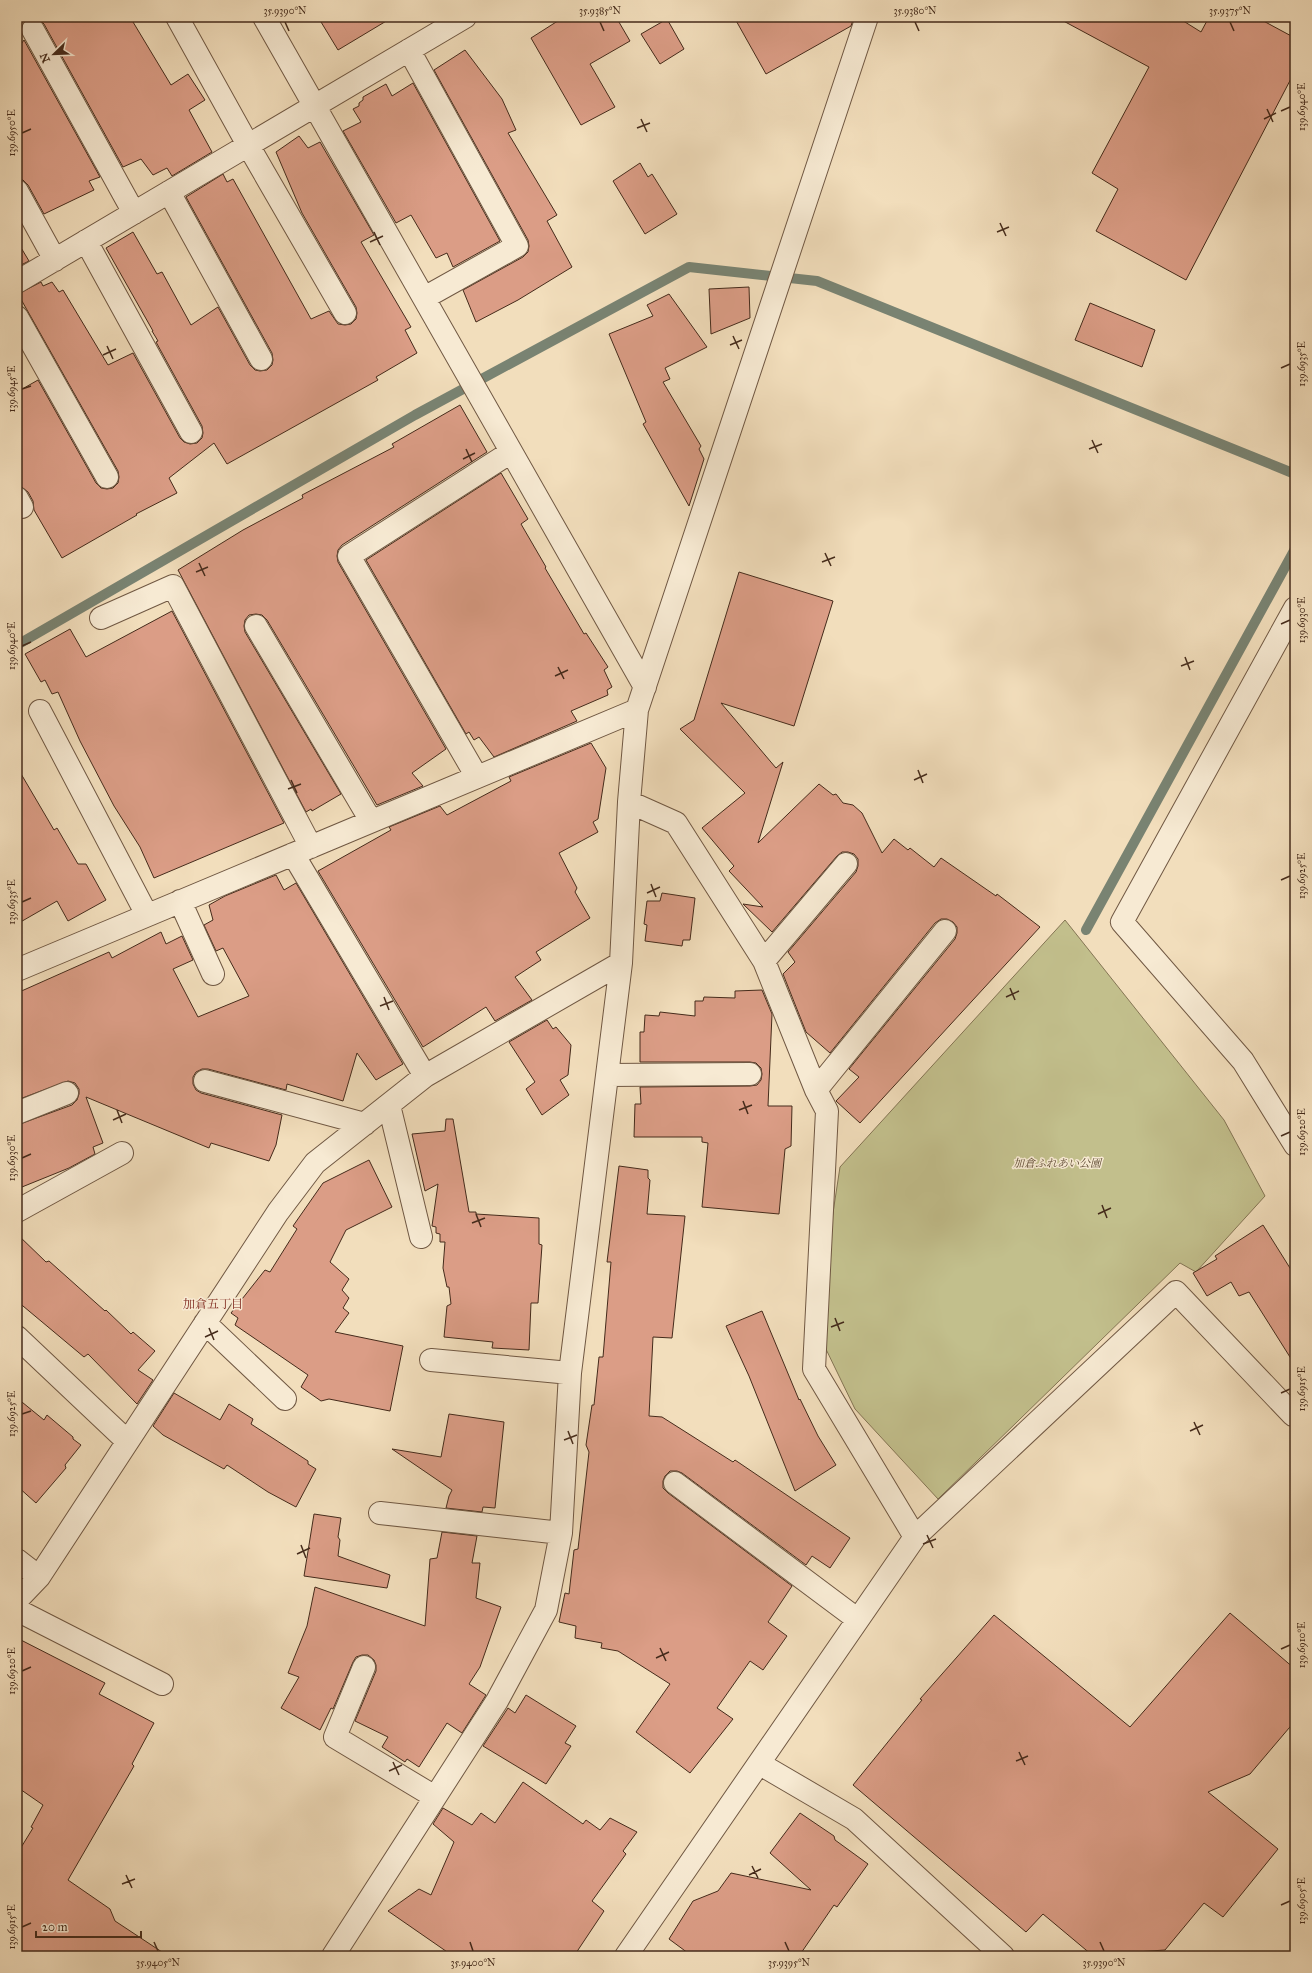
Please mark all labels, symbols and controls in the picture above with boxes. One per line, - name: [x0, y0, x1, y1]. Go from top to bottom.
- text: 35.9390°N: [263, 5, 307, 17]
- text: 35.9385°N: [579, 5, 621, 17]
- text: 35.9380°N: [893, 5, 937, 17]
- text: 35.9375°N: [1209, 5, 1251, 17]
- north arrow: [34, 34, 74, 74]
- text: N: [37, 50, 53, 65]
- text: 139.6940°E: [1296, 83, 1308, 131]
- text: 139.6950°E: [6, 109, 18, 157]
- text: 139.6935°E: [1296, 341, 1308, 387]
- text: 139.6945°E: [6, 366, 18, 412]
- text: 139.6930°E: [1296, 597, 1308, 643]
- text: 139.6940°E: [6, 622, 18, 670]
- text: 139.6925°E: [1296, 853, 1308, 899]
- text: 139.6935°E: [6, 879, 18, 925]
- text: 139.6920°E: [1296, 1108, 1308, 1156]
- text: 139.6930°E: [6, 1135, 18, 1181]
- park label: 加倉ふれあい公園: [1013, 1157, 1103, 1170]
- district label: 加倉五丁目: [183, 1297, 243, 1311]
- text: 139.6915°E: [1296, 1366, 1308, 1412]
- text: 139.6925°E: [6, 1391, 18, 1437]
- text: 139.6910°E: [1296, 1622, 1308, 1668]
- text: 139.6920°E: [6, 1647, 18, 1695]
- text: 139.6905°E: [1296, 1877, 1308, 1925]
- text: 139.6915°E: [6, 1904, 18, 1950]
- scale bar: [36, 1913, 141, 1939]
- text: 20 m: [42, 1920, 68, 1934]
- text: 35.9405°N: [136, 1957, 181, 1969]
- text: 35.9400°N: [450, 1957, 496, 1969]
- text: 35.9395°N: [768, 1957, 810, 1969]
- text: 35.9390°N: [1082, 1957, 1126, 1969]

